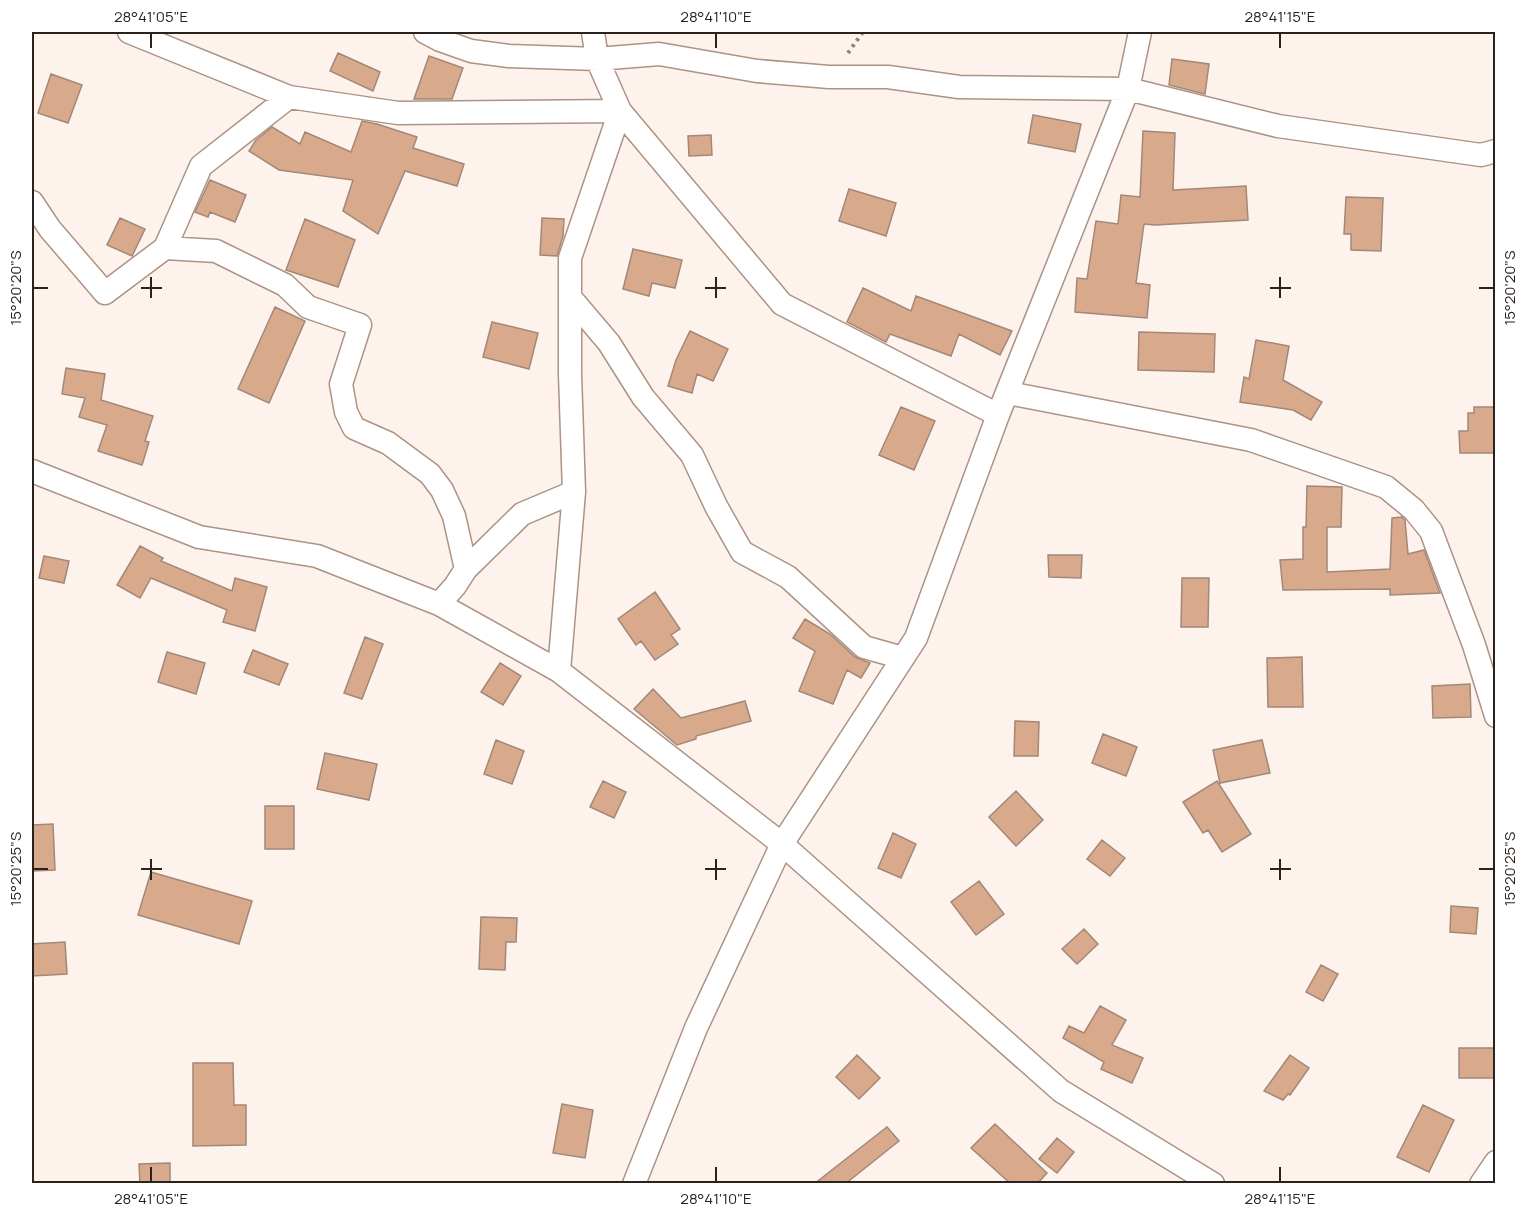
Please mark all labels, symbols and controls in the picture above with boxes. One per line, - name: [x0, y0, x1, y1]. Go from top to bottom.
- text: 28°41'05"E: [114, 6, 188, 27]
- text: 28°41'10"E: [680, 6, 752, 27]
- text: 28°41'15"E: [1245, 6, 1315, 27]
- text: 15°20'20"S: [5, 251, 26, 326]
- text: 15°20'20"S: [1499, 251, 1520, 326]
- text: 15°20'25"S: [5, 832, 26, 906]
- text: 15°20'25"S: [1499, 832, 1520, 906]
- text: 28°41'05"E: [114, 1188, 188, 1209]
- text: 28°41'10"E: [680, 1188, 752, 1209]
- text: 28°41'15"E: [1245, 1188, 1315, 1209]

